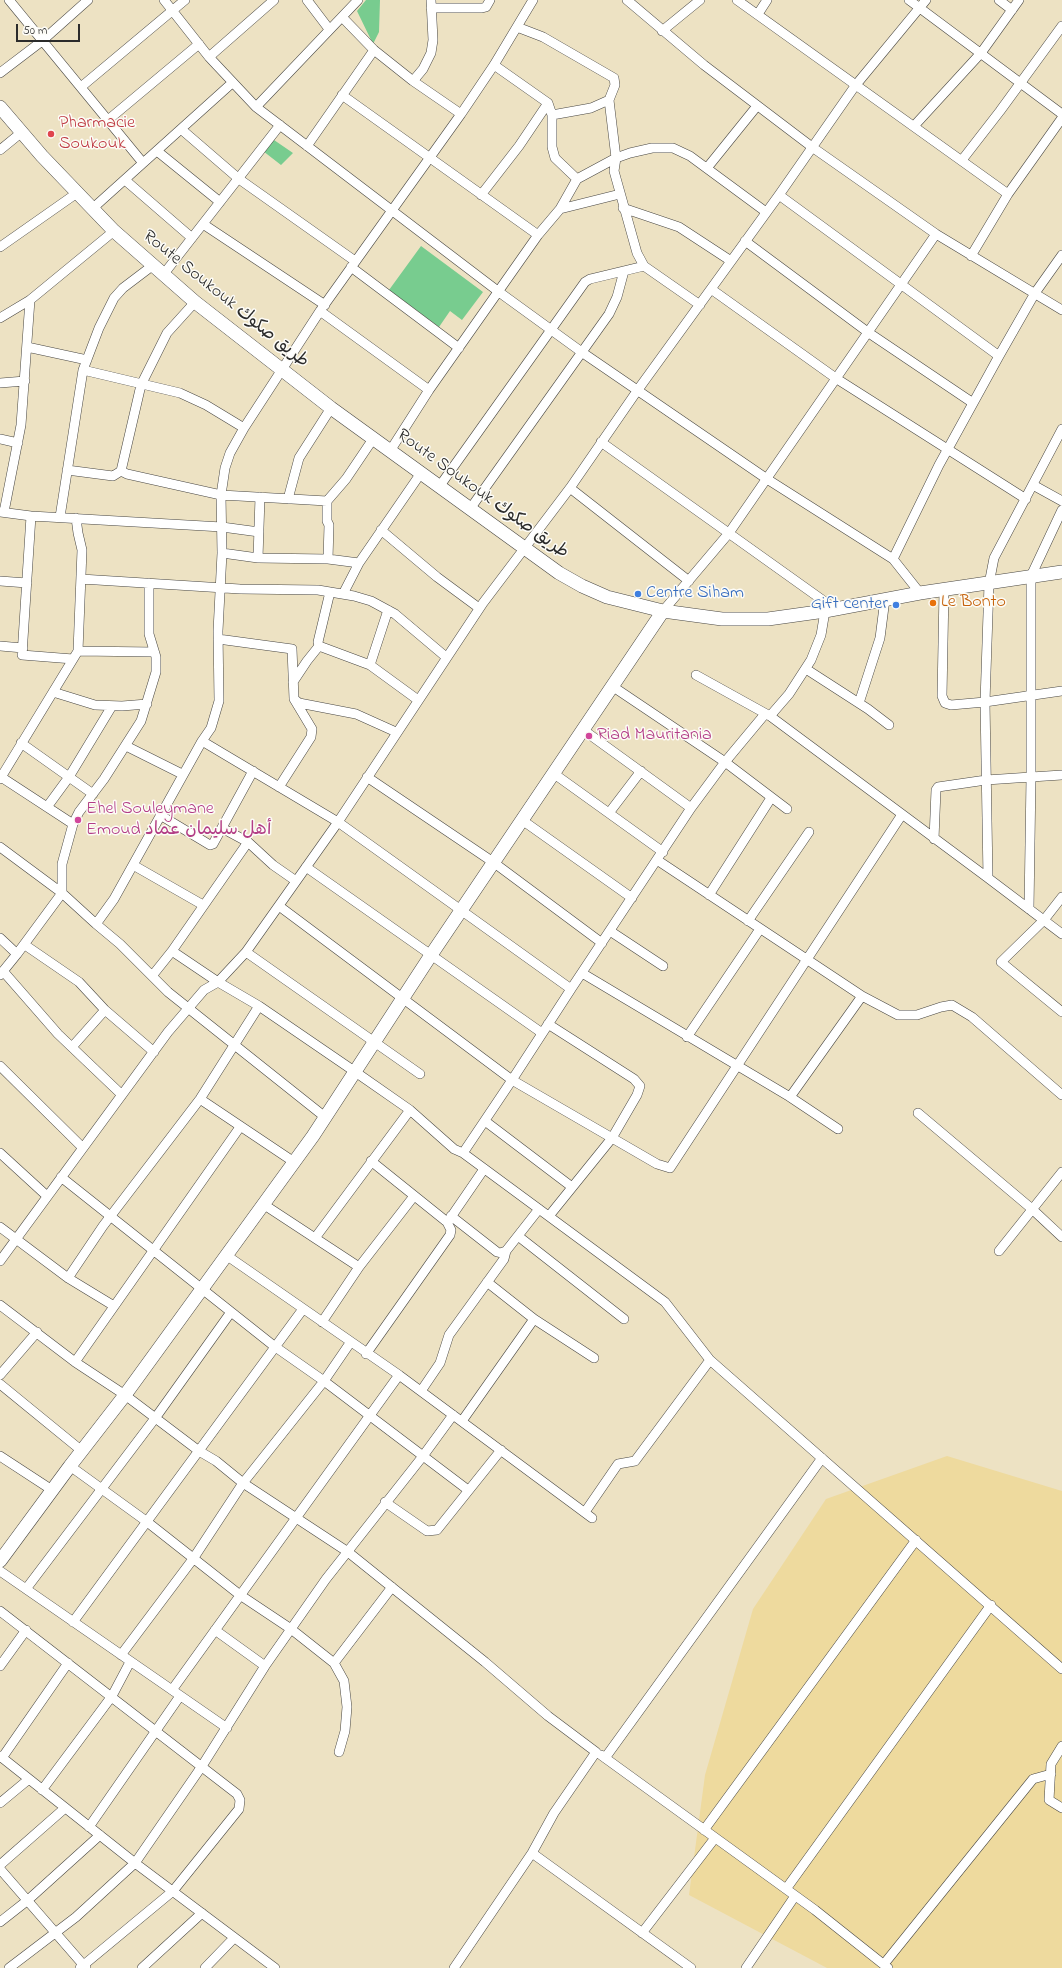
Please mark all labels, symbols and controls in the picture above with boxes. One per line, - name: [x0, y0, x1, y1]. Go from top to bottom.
- scale bar: [18, 16, 82, 42]
- text: 50 m: [23, 22, 47, 40]
- place label: Pharmacie Soukouk: [59, 113, 135, 156]
- marker: Pharmacie Soukouk: [46, 129, 56, 139]
- street label: Route Soukouk طريق صكوك: [138, 226, 312, 374]
- street label: Route Soukouk طريق صكوك: [392, 425, 572, 565]
- place label: Centre Siham: [646, 583, 744, 605]
- marker: Centre Siham: [633, 589, 643, 599]
- place label: Le Bonto: [941, 592, 1006, 614]
- place label: Gift center: [811, 594, 888, 616]
- marker: Le Bonto: [928, 598, 938, 608]
- marker: Gift center: [891, 600, 901, 610]
- place label: Riad Mauritania: [597, 725, 712, 747]
- marker: Riad Mauritania: [584, 731, 594, 741]
- place label: Ehel Souleymane Emoud أهل سليمان عماد: [86, 799, 271, 842]
- marker: Ehel Souleymane Emoud أهل سليمان عماد: [73, 815, 83, 825]

